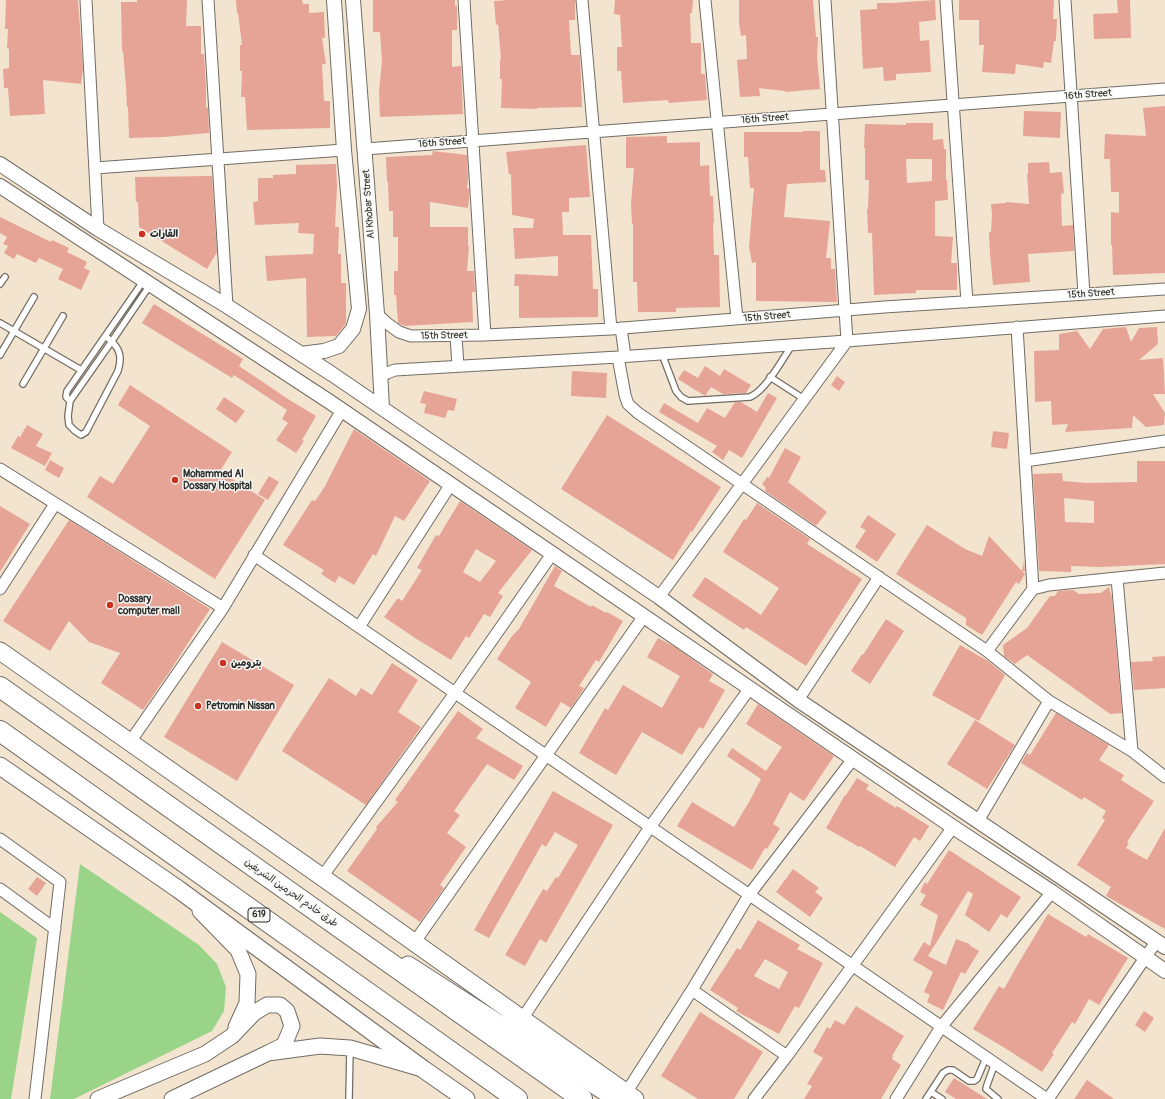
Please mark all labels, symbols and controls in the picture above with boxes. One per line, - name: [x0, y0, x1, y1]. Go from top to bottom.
- street label: 16th Street: [1064, 87, 1112, 103]
- street label: 16th Street: [741, 111, 789, 127]
- street label: 16th Street: [418, 135, 466, 151]
- street label: Al Khobar Street: [361, 169, 377, 239]
- place label: القارات: [150, 228, 178, 240]
- marker: القارات: [137, 229, 147, 239]
- street label: 15th Street: [1067, 286, 1115, 302]
- street label: 15th Street: [743, 309, 791, 325]
- street label: 15th Street: [420, 330, 468, 342]
- place label: Mohammed Al Dossary Hospital: [183, 468, 252, 492]
- marker: Mohammed Al Dossary Hospital: [170, 475, 180, 485]
- place label: Dossary computer mall: [118, 593, 180, 616]
- marker: Dossary computer mall: [105, 600, 115, 610]
- place label: بترومين: [231, 657, 262, 669]
- marker: بترومين: [218, 658, 228, 668]
- place label: Petromin Nissan: [206, 700, 275, 712]
- marker: Petromin Nissan: [193, 701, 203, 711]
- street label: طرق خادم الحرمين الشريفين: [242, 856, 340, 930]
- road number: 619: [248, 908, 270, 922]

